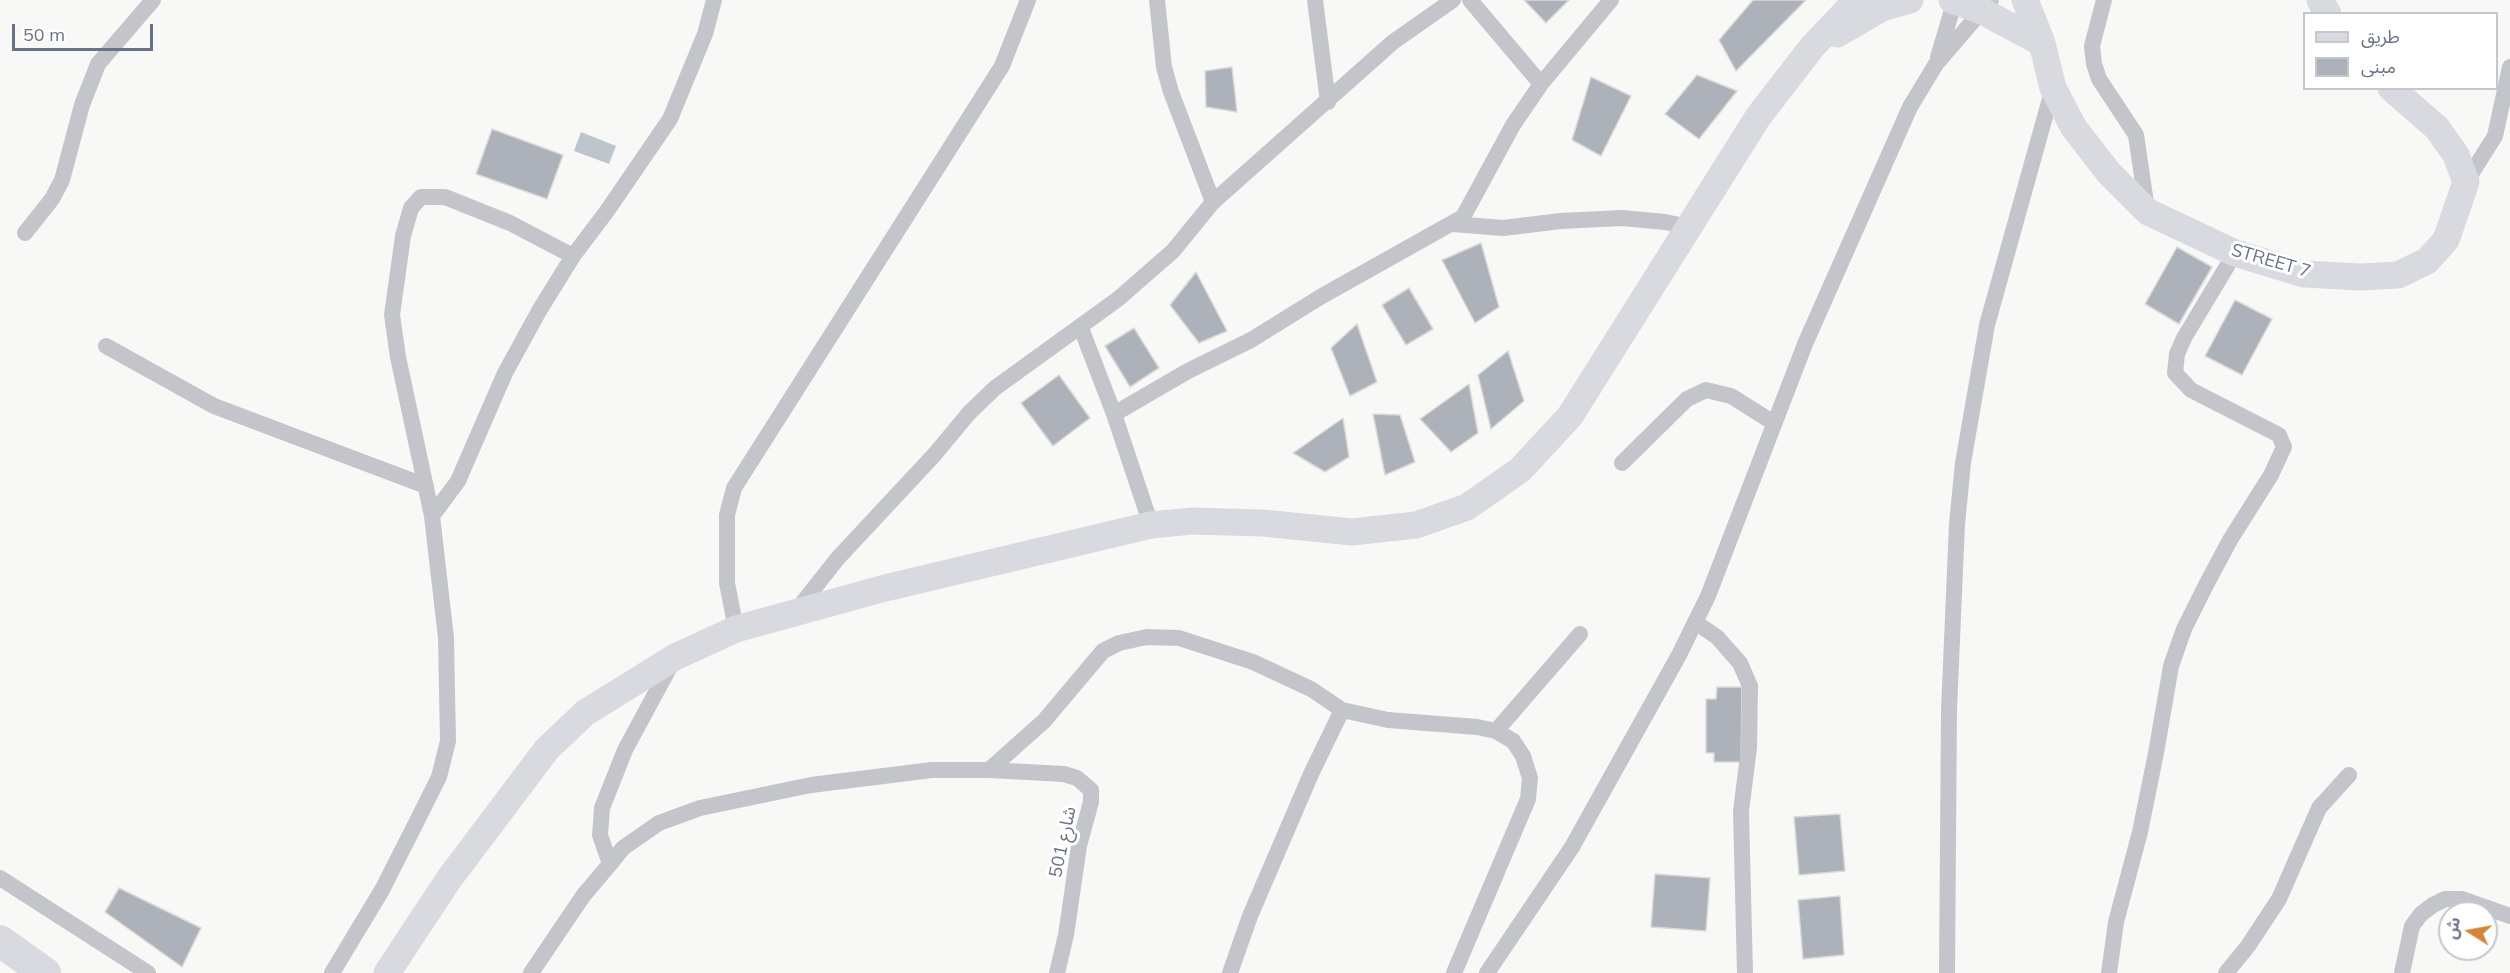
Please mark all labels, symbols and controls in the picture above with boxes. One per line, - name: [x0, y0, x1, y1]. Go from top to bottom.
- scale bar: [15, 12, 156, 50]
- legend: [2303, 12, 2498, 90]
- text: 50 m: [23, 23, 65, 46]
- text: طريق: [2361, 25, 2400, 48]
- text: مبنى: [2361, 55, 2396, 78]
- street label: STREET 7: [2229, 239, 2313, 283]
- street label: شارع 501: [1045, 804, 1081, 880]
- north arrow: [2438, 901, 2498, 961]
- text: ش: [2440, 915, 2464, 941]

